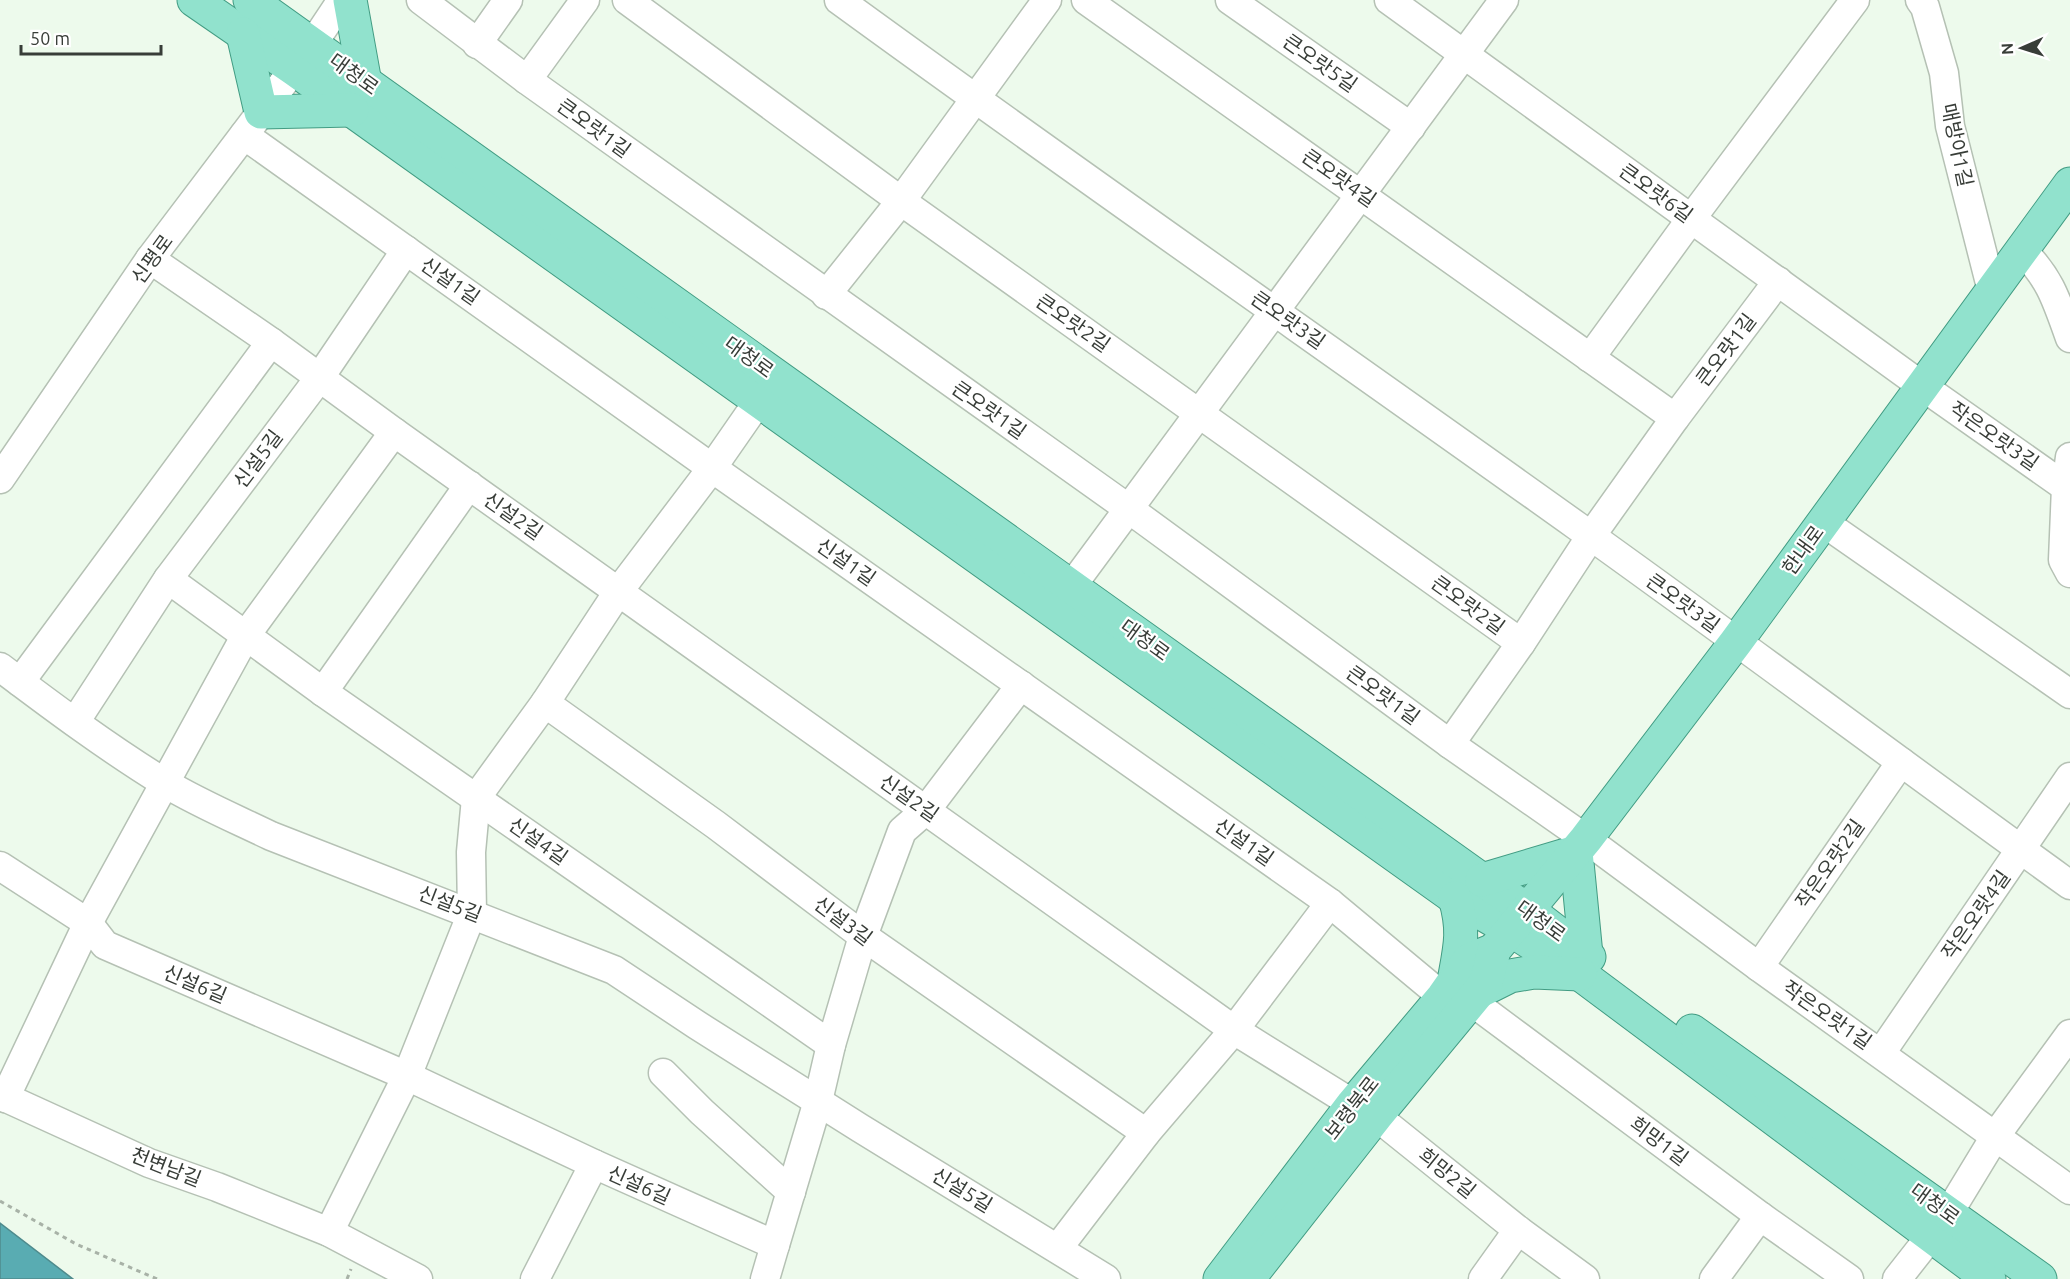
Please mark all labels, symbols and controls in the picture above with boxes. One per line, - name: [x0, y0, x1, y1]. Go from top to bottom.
- scale bar: [21, 18, 160, 56]
- north arrow: [1992, 18, 2052, 78]
- text: 50 m: [30, 28, 70, 48]
- street label: 큰오랏5길: [1279, 29, 1362, 96]
- text: N: [1998, 42, 2016, 55]
- street label: 대청로: [325, 48, 383, 99]
- street label: 큰오랏1길: [553, 93, 635, 162]
- street label: 매방아1길: [1937, 101, 1978, 189]
- street label: 큰오랏4길: [1298, 144, 1381, 211]
- street label: 큰오랏6길: [1615, 158, 1697, 227]
- street label: 신평로: [126, 230, 177, 288]
- street label: 신설1길: [416, 252, 484, 309]
- street label: 큰오랏3길: [1247, 286, 1330, 353]
- street label: 큰오랏2길: [1032, 289, 1115, 356]
- street label: 큰오랏1길: [1691, 309, 1760, 391]
- street label: 대청로: [720, 331, 778, 382]
- street label: 큰오랏1길: [948, 376, 1031, 443]
- street label: 작은오랏3길: [1945, 397, 2043, 475]
- street label: 신설5길: [228, 425, 287, 492]
- street label: 신설2길: [479, 487, 547, 544]
- street label: 한내로: [1777, 521, 1828, 579]
- street label: 신설1길: [812, 533, 880, 590]
- street label: 큰오랏3길: [1642, 568, 1724, 637]
- street label: 큰오랏2길: [1427, 570, 1509, 639]
- street label: 대청로: [1116, 614, 1174, 665]
- street label: 큰오랏1길: [1342, 660, 1424, 729]
- street label: 신설2길: [875, 769, 943, 826]
- street label: 신설4길: [504, 812, 572, 869]
- street label: 신설1길: [1210, 813, 1278, 870]
- street label: 작은오랏2길: [1791, 815, 1869, 913]
- street label: 작은오랏4길: [1937, 866, 2015, 964]
- street label: 신설5길: [415, 881, 485, 926]
- street label: 신설3길: [810, 891, 877, 950]
- street label: 대청로: [1512, 895, 1570, 946]
- street label: 신설6길: [160, 960, 230, 1007]
- street label: 작은오랏1길: [1778, 976, 1876, 1054]
- street label: 보령북로: [1320, 1072, 1383, 1144]
- street label: 희망1길: [1626, 1111, 1693, 1170]
- street label: 천변남길: [128, 1143, 205, 1190]
- street label: 희망2길: [1414, 1143, 1480, 1202]
- street label: 신설6길: [604, 1161, 674, 1209]
- street label: 신설5길: [928, 1163, 997, 1217]
- street label: 대청로: [1906, 1178, 1964, 1229]

